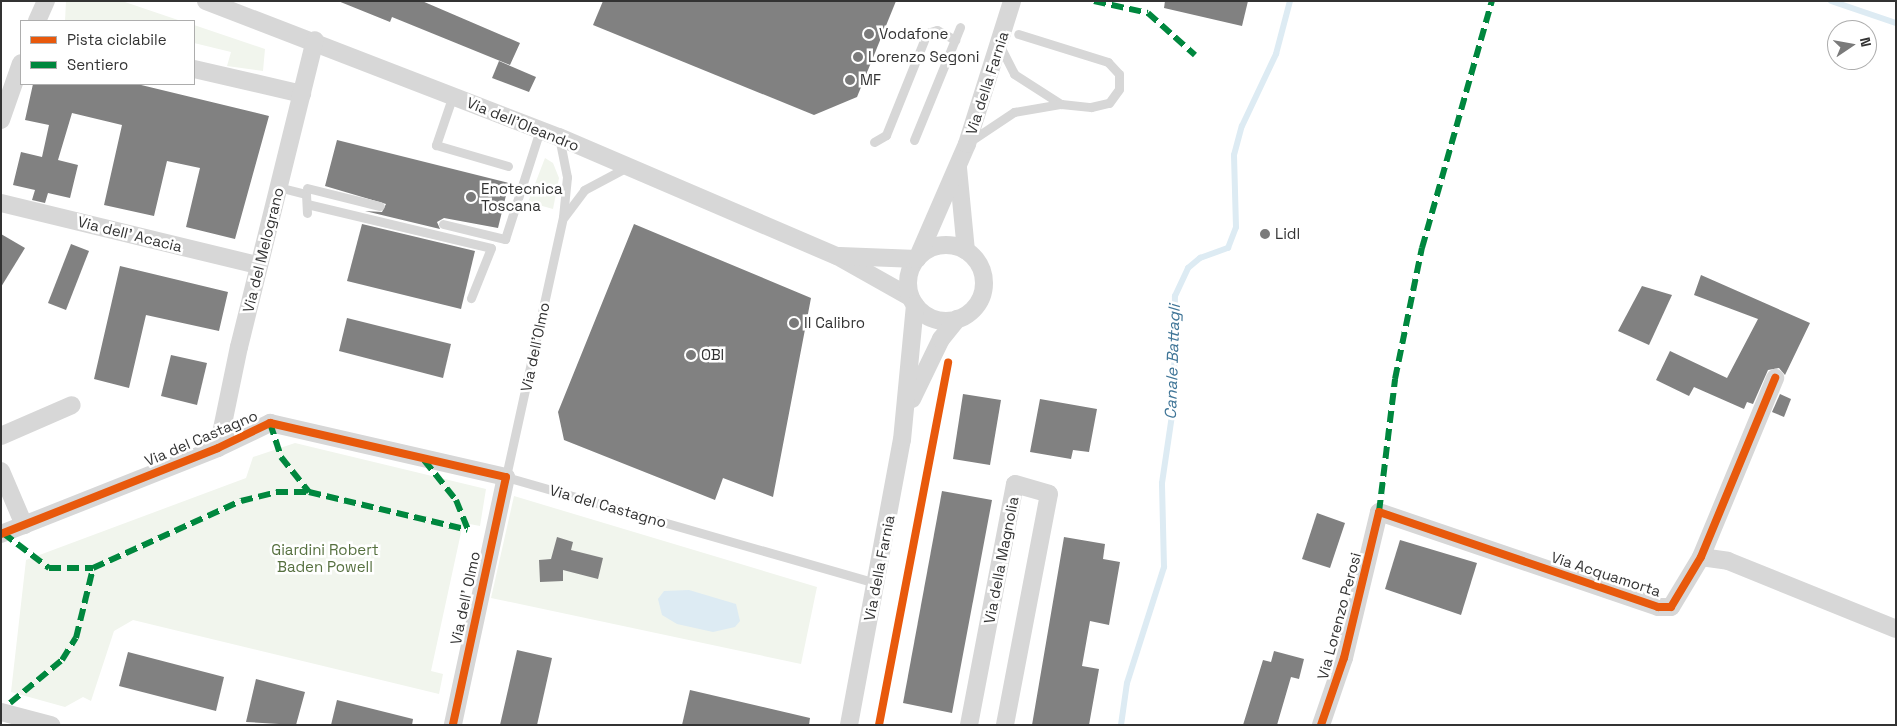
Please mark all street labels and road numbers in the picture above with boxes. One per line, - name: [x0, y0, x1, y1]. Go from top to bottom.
- street label: Via della Farnia: [962, 29, 1012, 137]
- street label: Via dell'Oleandro: [464, 93, 582, 155]
- street label: Via del Melograno: [239, 186, 287, 314]
- street label: Via dell' Acacia: [76, 212, 184, 256]
- street label: Via dell'Olmo: [517, 301, 553, 393]
- street label: Via del Castagno: [142, 406, 260, 470]
- street label: Via del Castagno: [547, 481, 669, 531]
- street label: Via della Magnolia: [980, 495, 1022, 625]
- street label: Via della Farnia: [860, 513, 898, 623]
- street label: Via Acquamorta: [1549, 548, 1663, 600]
- street label: Via dell' Olmo: [446, 550, 484, 646]
- street label: Via Lorenzo Perosi: [1313, 550, 1365, 682]

